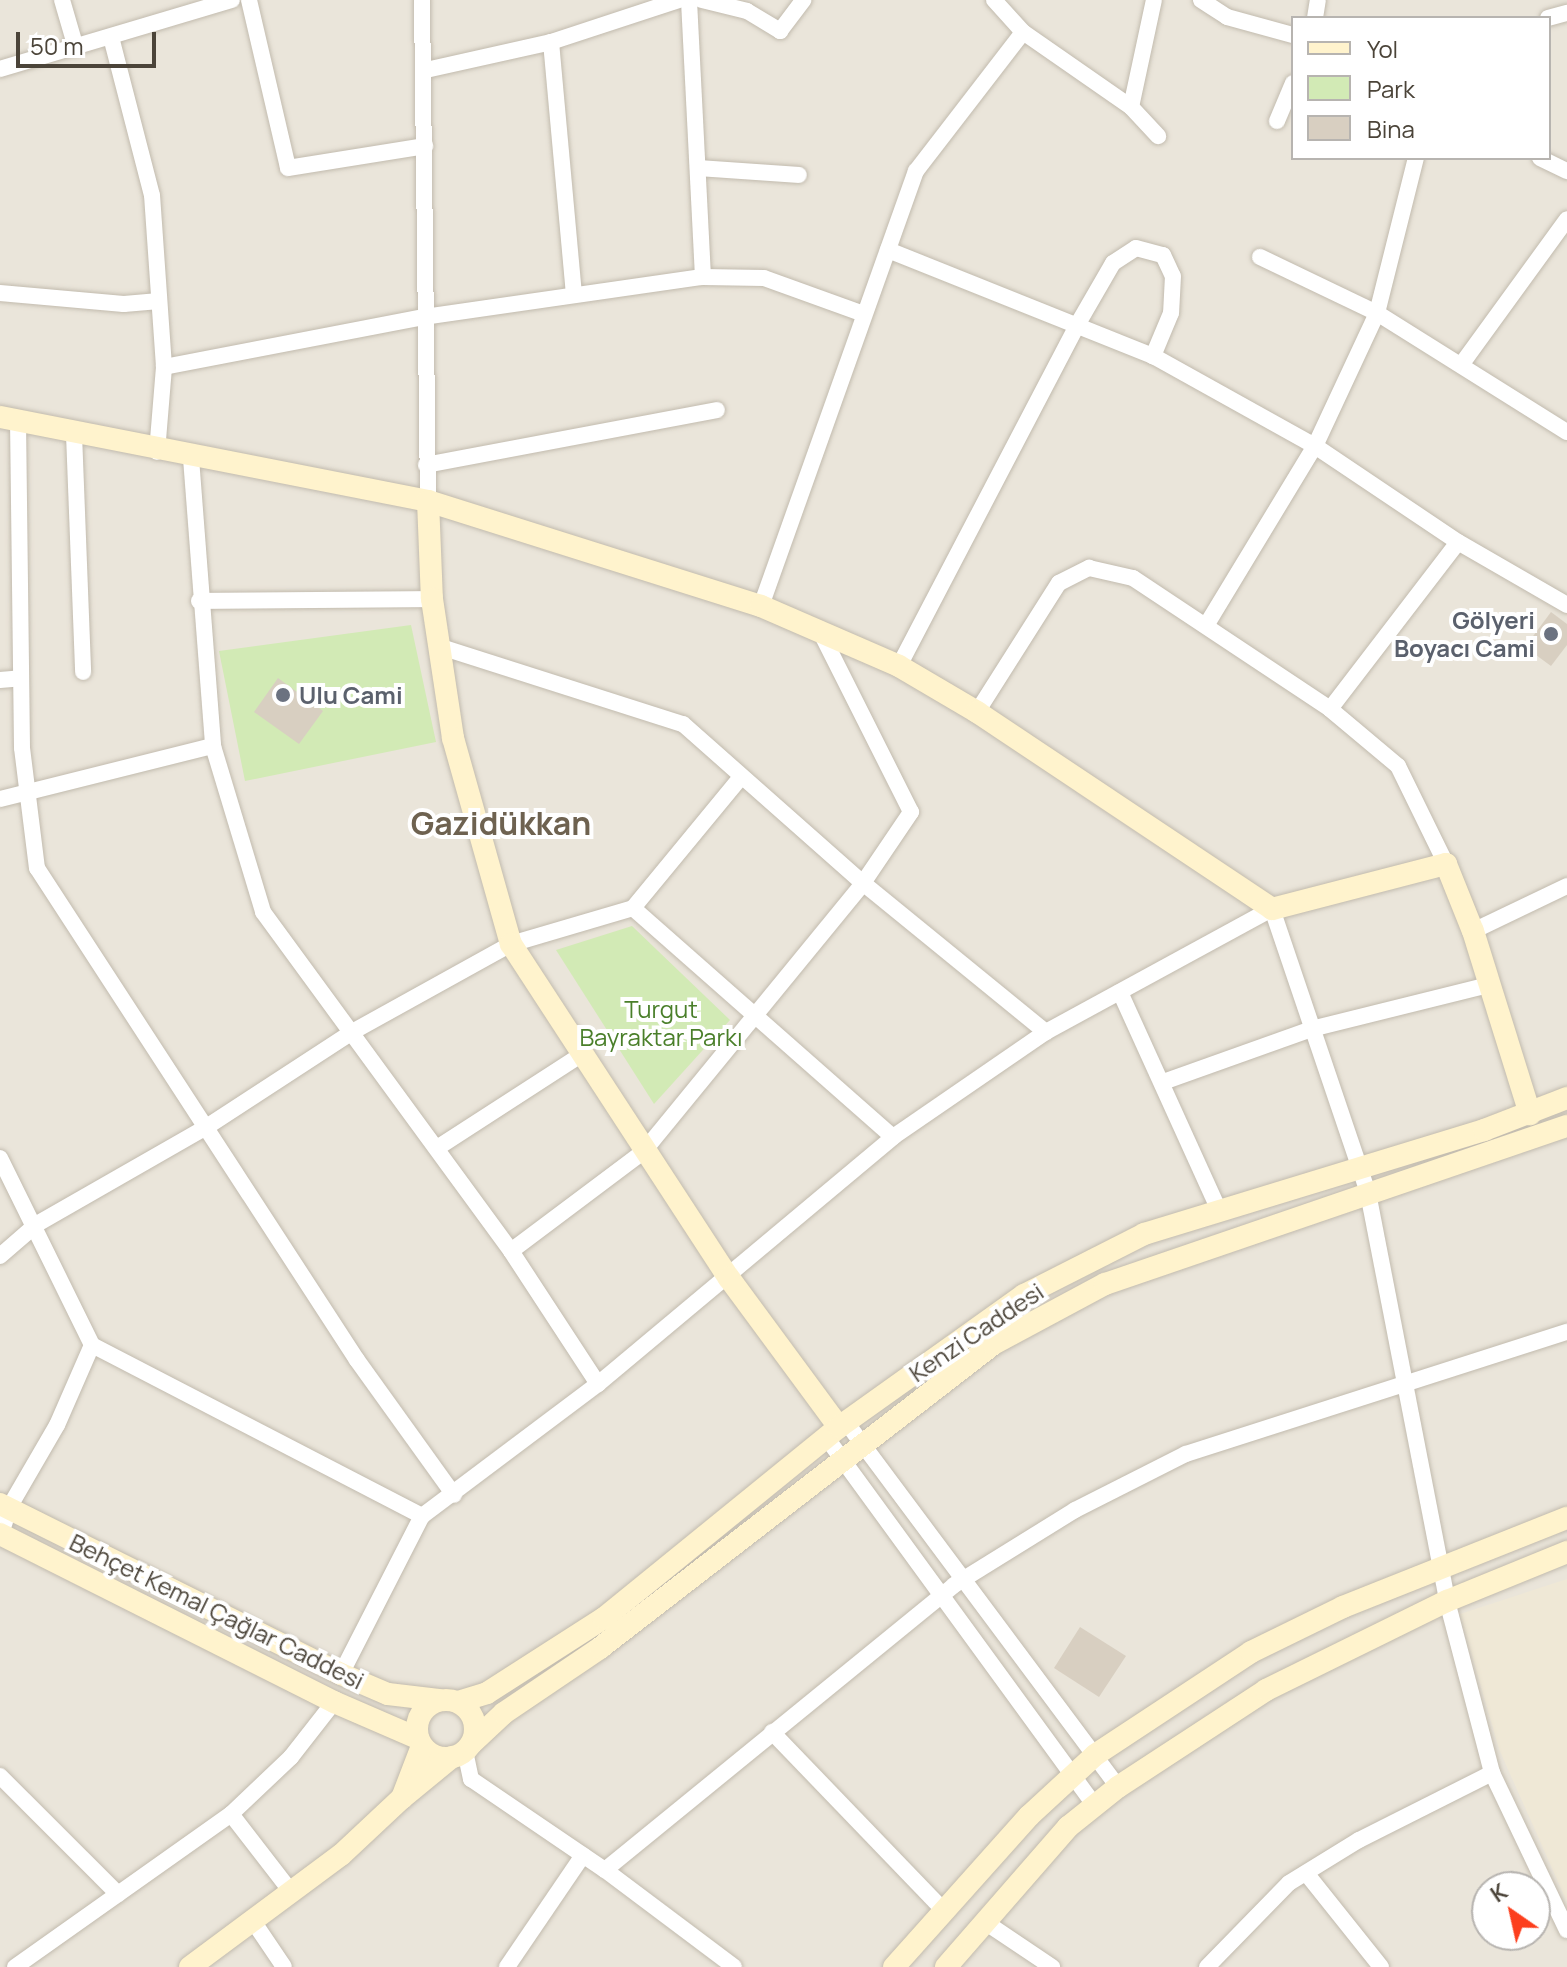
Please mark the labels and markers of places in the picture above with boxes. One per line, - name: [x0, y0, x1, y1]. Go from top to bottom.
- place label: Gölyeri Boyacı Cami: [1394, 606, 1535, 662]
- marker: Gölyeri Boyacı Cami: [1542, 625, 1560, 643]
- place label: Ulu Cami: [299, 681, 403, 709]
- marker: Ulu Cami: [274, 686, 292, 704]

